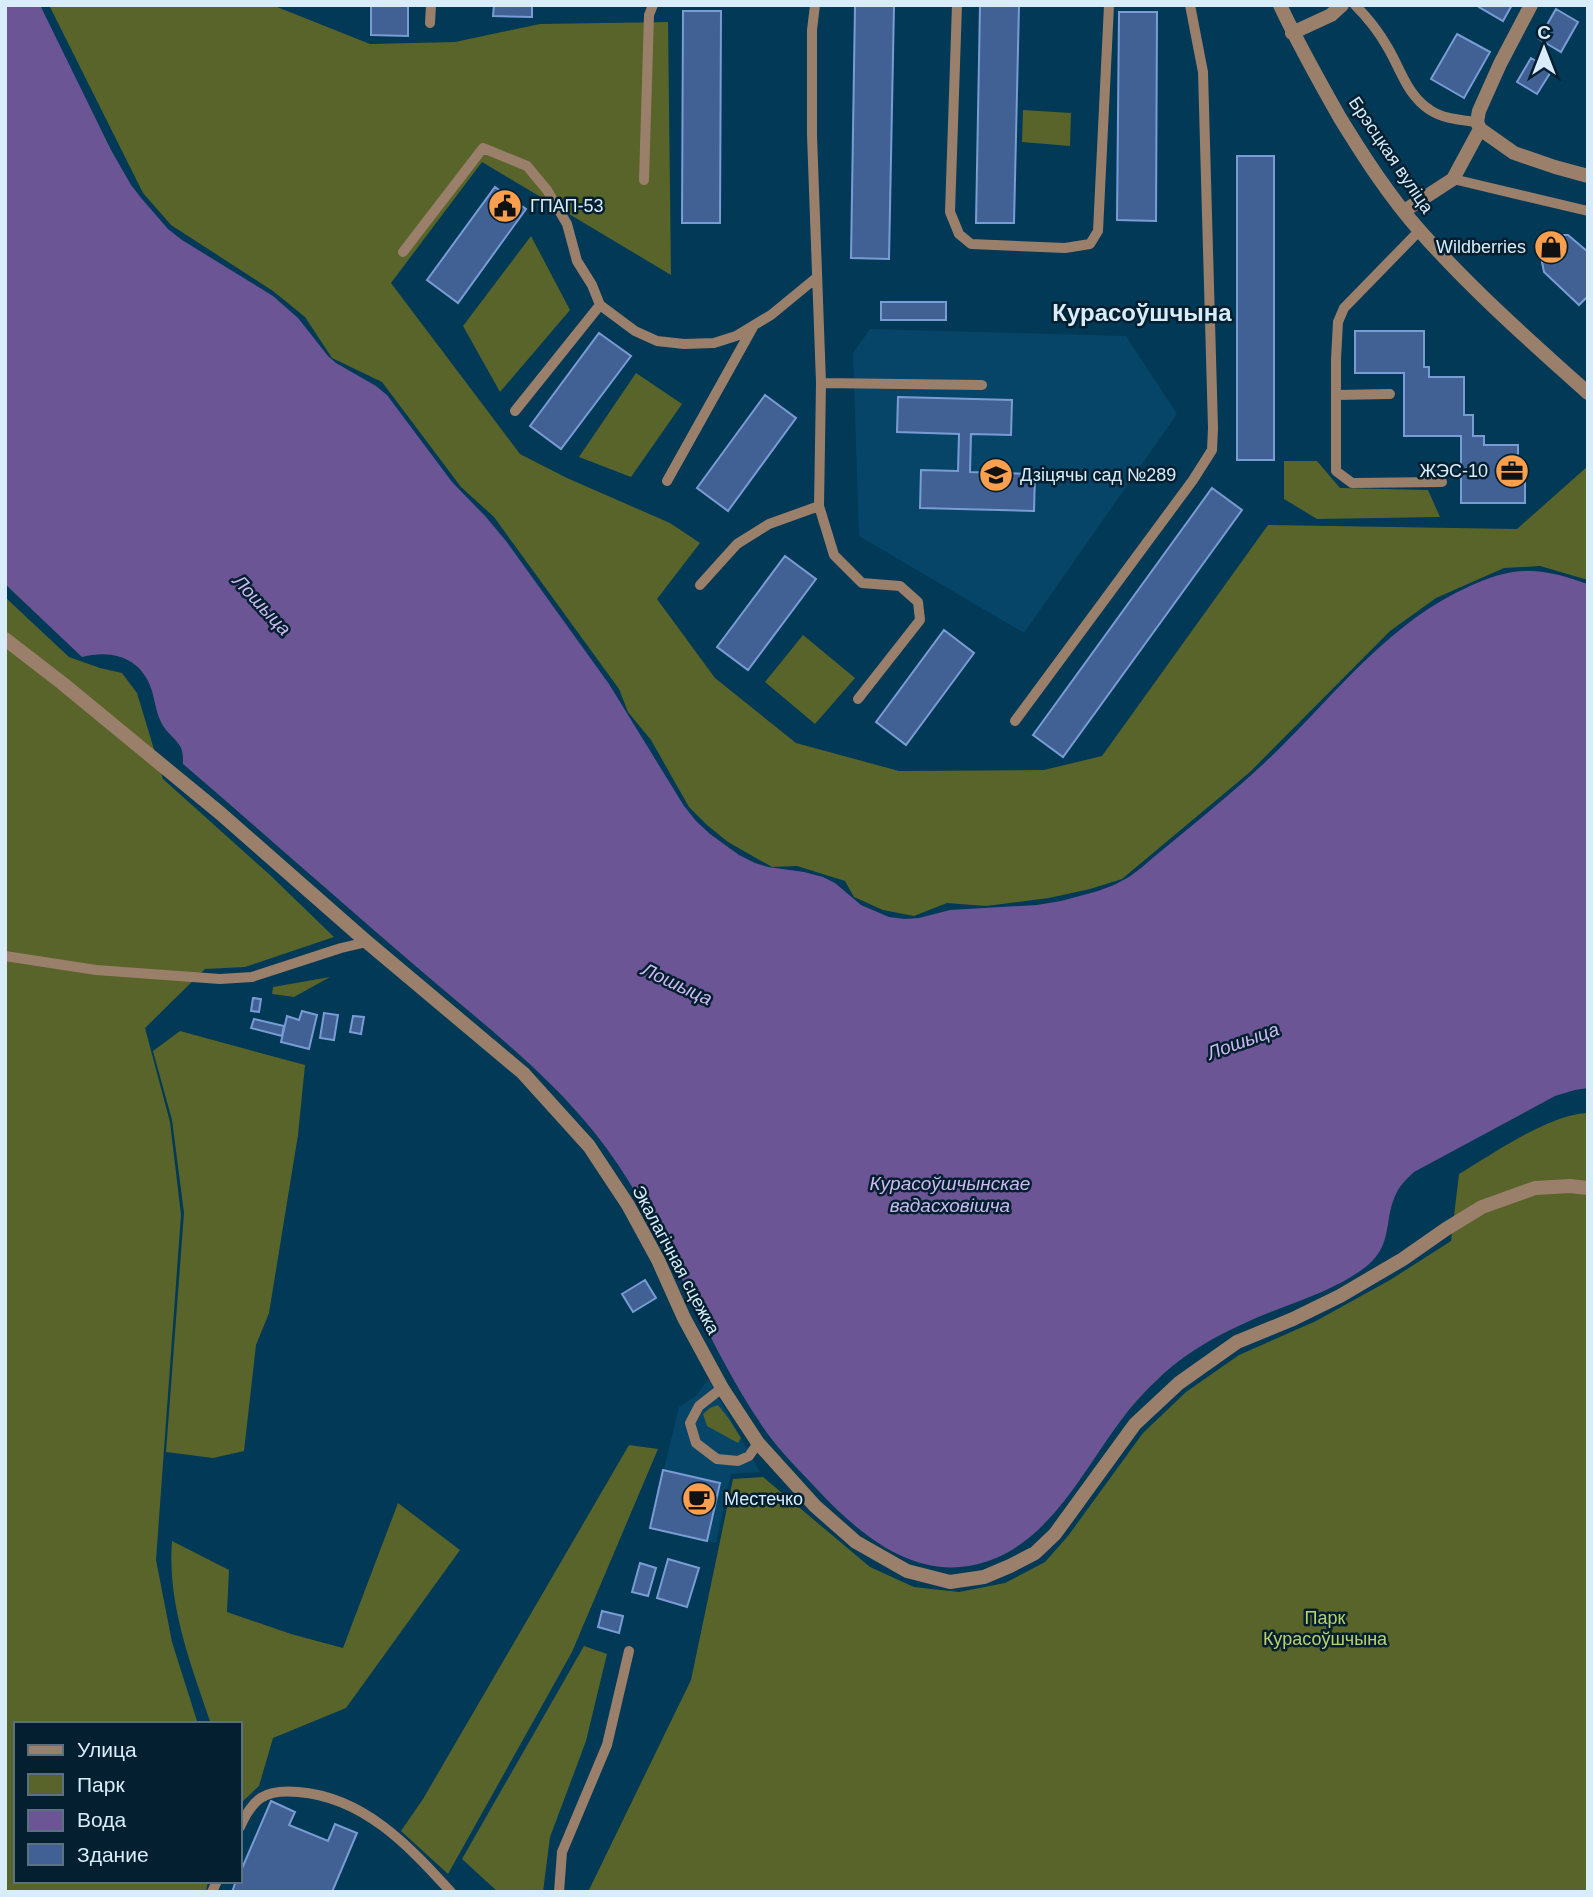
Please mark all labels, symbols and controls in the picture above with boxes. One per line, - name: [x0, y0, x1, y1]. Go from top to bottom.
- north arrow: [1509, 14, 1579, 84]
- text: С: [1537, 22, 1551, 43]
- street label: Брэсцкая вуліца: [1345, 93, 1438, 218]
- public building icon: ГПАП-53: [486, 187, 524, 225]
- place label: ГПАП-53: [530, 196, 603, 216]
- shop icon: Wildberries: [1532, 228, 1570, 266]
- place label: Wildberries: [1436, 237, 1526, 257]
- district label: Курасоўшчына: [1052, 299, 1232, 326]
- office icon: ЖЭС-10: [1493, 452, 1531, 490]
- school or university icon: Дзіцячы сад №289: [977, 456, 1015, 494]
- place label: ЖЭС-10: [1419, 461, 1488, 481]
- place label: Дзіцячы сад №289: [1020, 465, 1176, 485]
- water label: Лошыца: [227, 569, 295, 640]
- water label: Лошыца: [637, 958, 715, 1009]
- water label: Лошыца: [1202, 1018, 1282, 1064]
- water label: Курасоўшчынскае вадасховішча: [870, 1173, 1030, 1216]
- street label: Экалагічная сцежка: [628, 1182, 724, 1339]
- cafe icon: Местечко: [680, 1480, 718, 1518]
- place label: Местечко: [724, 1489, 803, 1509]
- park label: Парк Курасоўшчына: [1263, 1608, 1388, 1649]
- legend: [14, 1722, 242, 1883]
- text: Улица: [77, 1738, 137, 1761]
- text: Парк: [77, 1773, 125, 1796]
- text: Вода: [77, 1808, 126, 1831]
- text: Здание: [77, 1843, 149, 1866]

